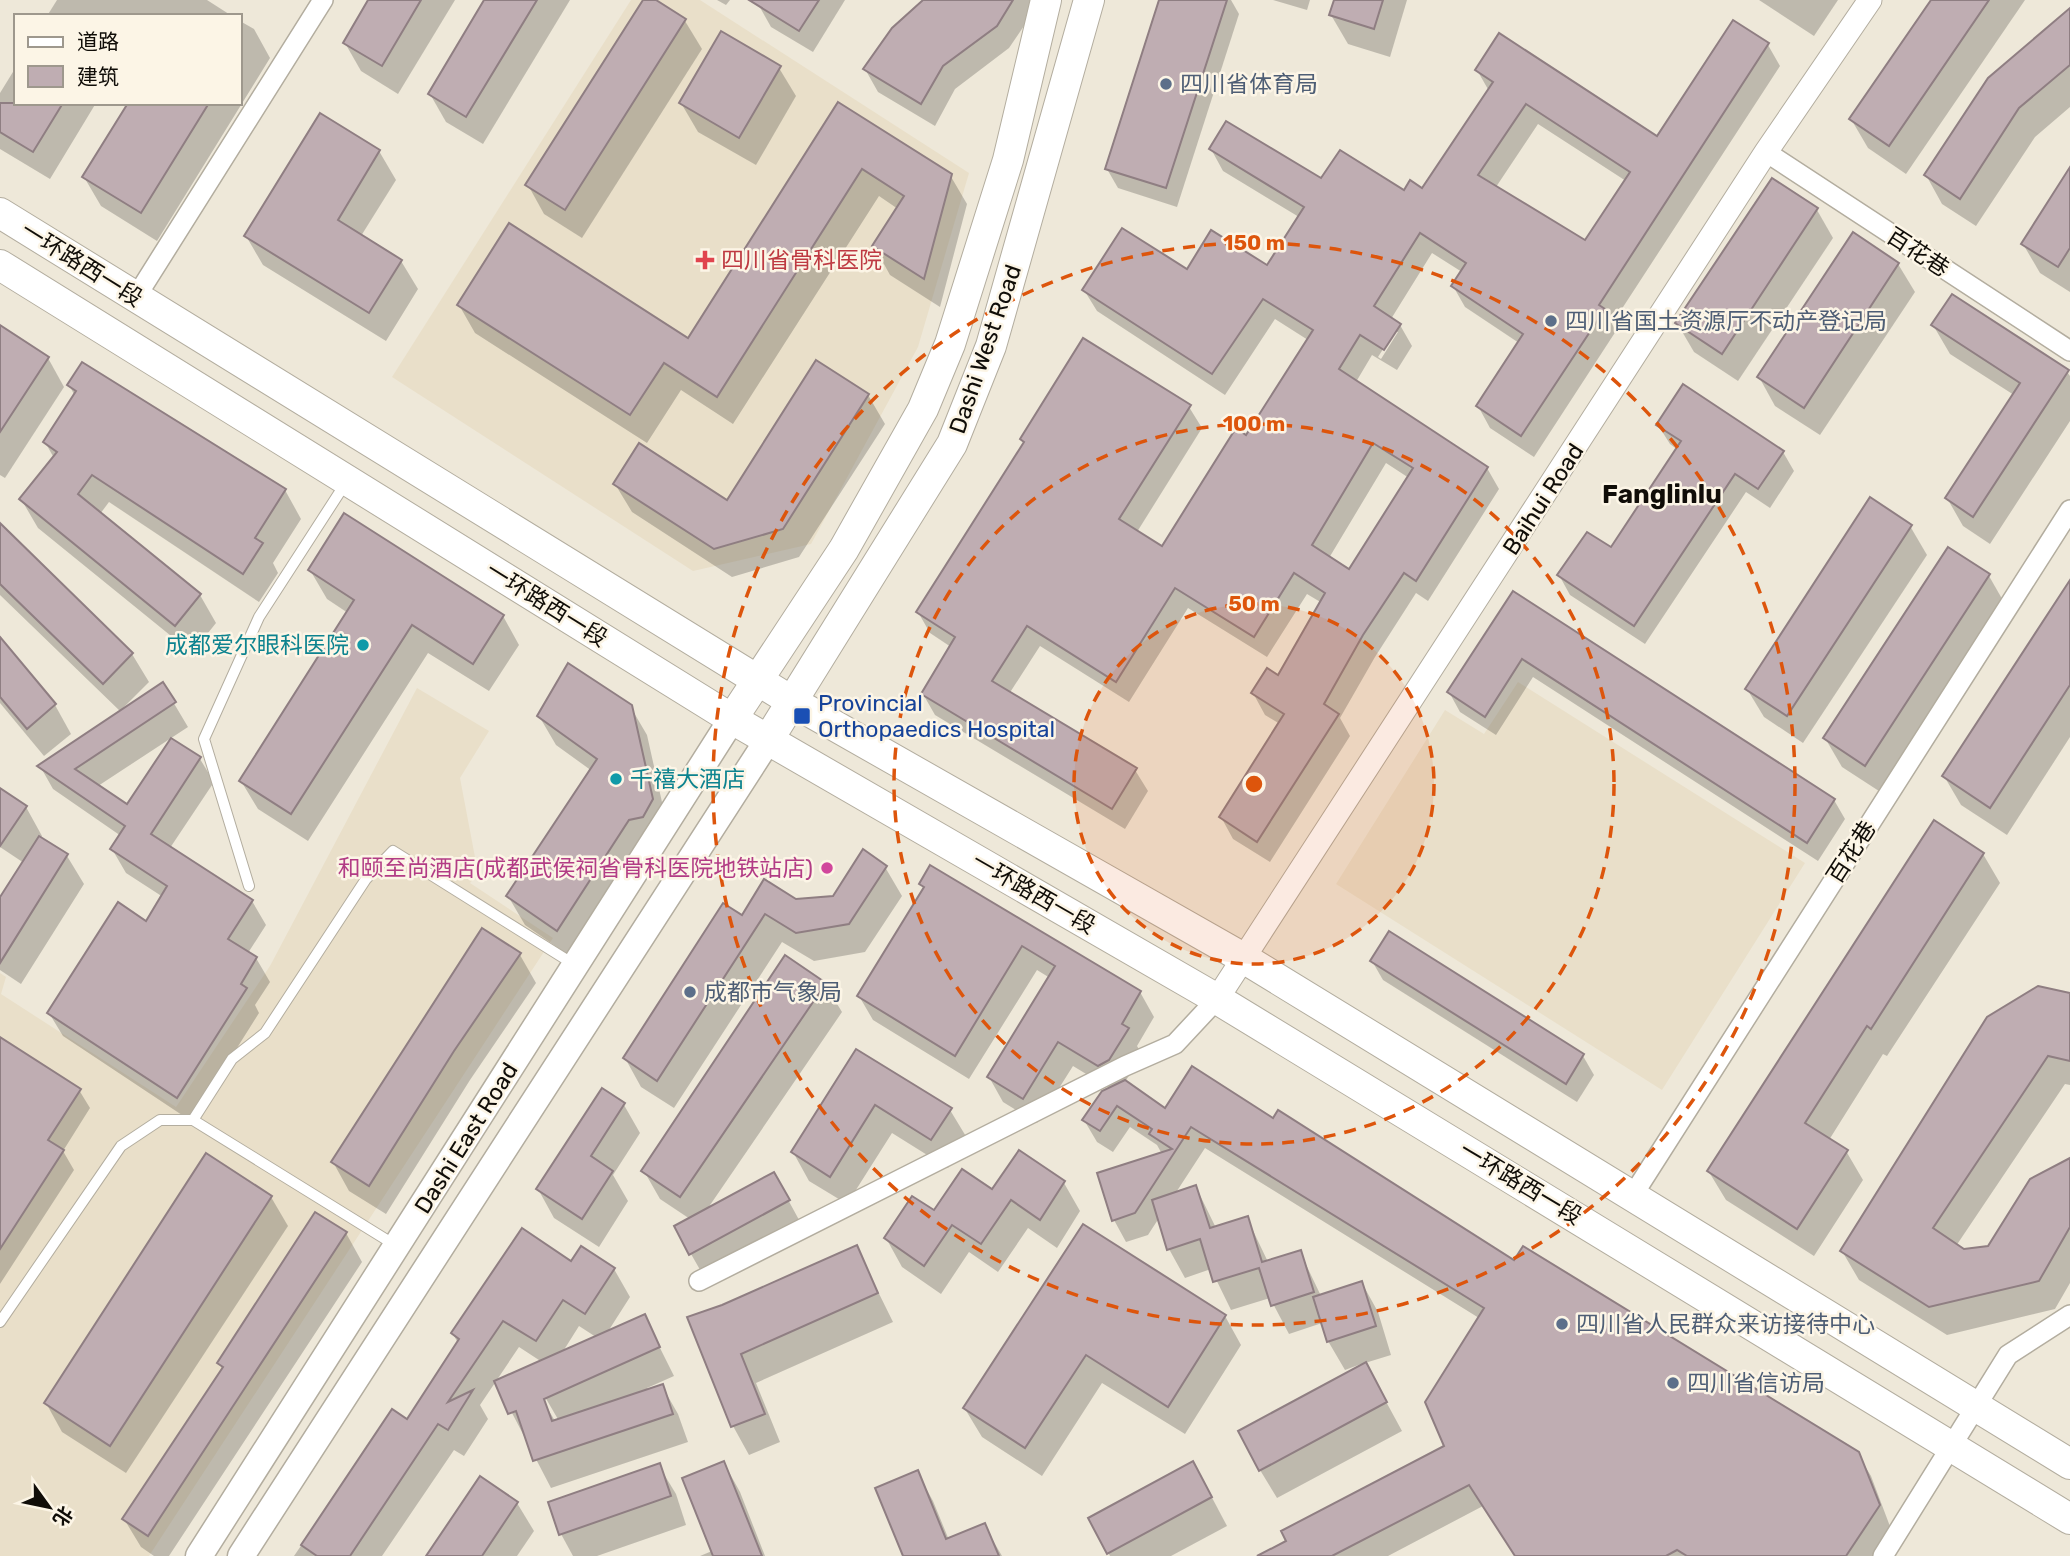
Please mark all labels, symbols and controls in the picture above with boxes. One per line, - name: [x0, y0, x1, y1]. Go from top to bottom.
- legend: [14, 14, 242, 105]
- text: 道路: [77, 29, 119, 54]
- text: 建筑: [77, 64, 119, 89]
- place label: 四川省体育局: [1180, 70, 1318, 98]
- marker: 四川省体育局: [1158, 76, 1174, 92]
- street label: 一环路西一段: [16, 216, 148, 312]
- street label: 百花巷: [1881, 221, 1955, 283]
- text: 150 m: [1223, 230, 1285, 255]
- place label: 四川省骨科医院: [721, 246, 882, 274]
- marker: 四川省骨科医院: [695, 250, 715, 270]
- street label: Dashi West Road: [943, 261, 1027, 437]
- place label: 四川省国土资源厅不动产登记局: [1565, 307, 1887, 335]
- marker: 四川省国土资源厅不动产登记局: [1543, 313, 1559, 329]
- text: 100 m: [1223, 411, 1285, 436]
- street label: Baihui Road: [1497, 438, 1589, 560]
- district label: Fanglinlu: [1602, 479, 1722, 510]
- street label: 一环路西一段: [481, 556, 613, 652]
- text: 50 m: [1228, 591, 1280, 616]
- place label: 成都爱尔眼科医院: [165, 631, 349, 659]
- marker: 成都爱尔眼科医院: [355, 637, 371, 653]
- place label: Provincial Orthopaedics Hospital: [818, 689, 1055, 743]
- marker: Provincial Orthopaedics Hospital: [792, 706, 812, 726]
- place label: 千禧大酒店: [630, 765, 745, 793]
- marker: 千禧大酒店: [608, 771, 624, 787]
- centre of rings: [1242, 772, 1266, 796]
- street label: 百花巷: [1820, 815, 1882, 889]
- street label: 一环路西一段: [967, 846, 1101, 940]
- place label: 和颐至尚酒店(成都武侯祠省骨科医院地铁站店): [337, 854, 813, 882]
- marker: 和颐至尚酒店(成都武侯祠省骨科医院地铁站店): [819, 860, 835, 876]
- place label: 成都市气象局: [704, 978, 842, 1006]
- marker: 成都市气象局: [682, 984, 698, 1000]
- street label: Dashi East Road: [408, 1057, 524, 1219]
- street label: 一环路西一段: [1455, 1135, 1587, 1231]
- place label: 四川省人民群众来访接待中心: [1576, 1310, 1875, 1338]
- marker: 四川省人民群众来访接待中心: [1554, 1316, 1570, 1332]
- place label: 四川省信访局: [1687, 1369, 1825, 1397]
- marker: 四川省信访局: [1665, 1375, 1681, 1391]
- north arrow: [14, 1472, 84, 1542]
- text: 北: [48, 1502, 78, 1530]

